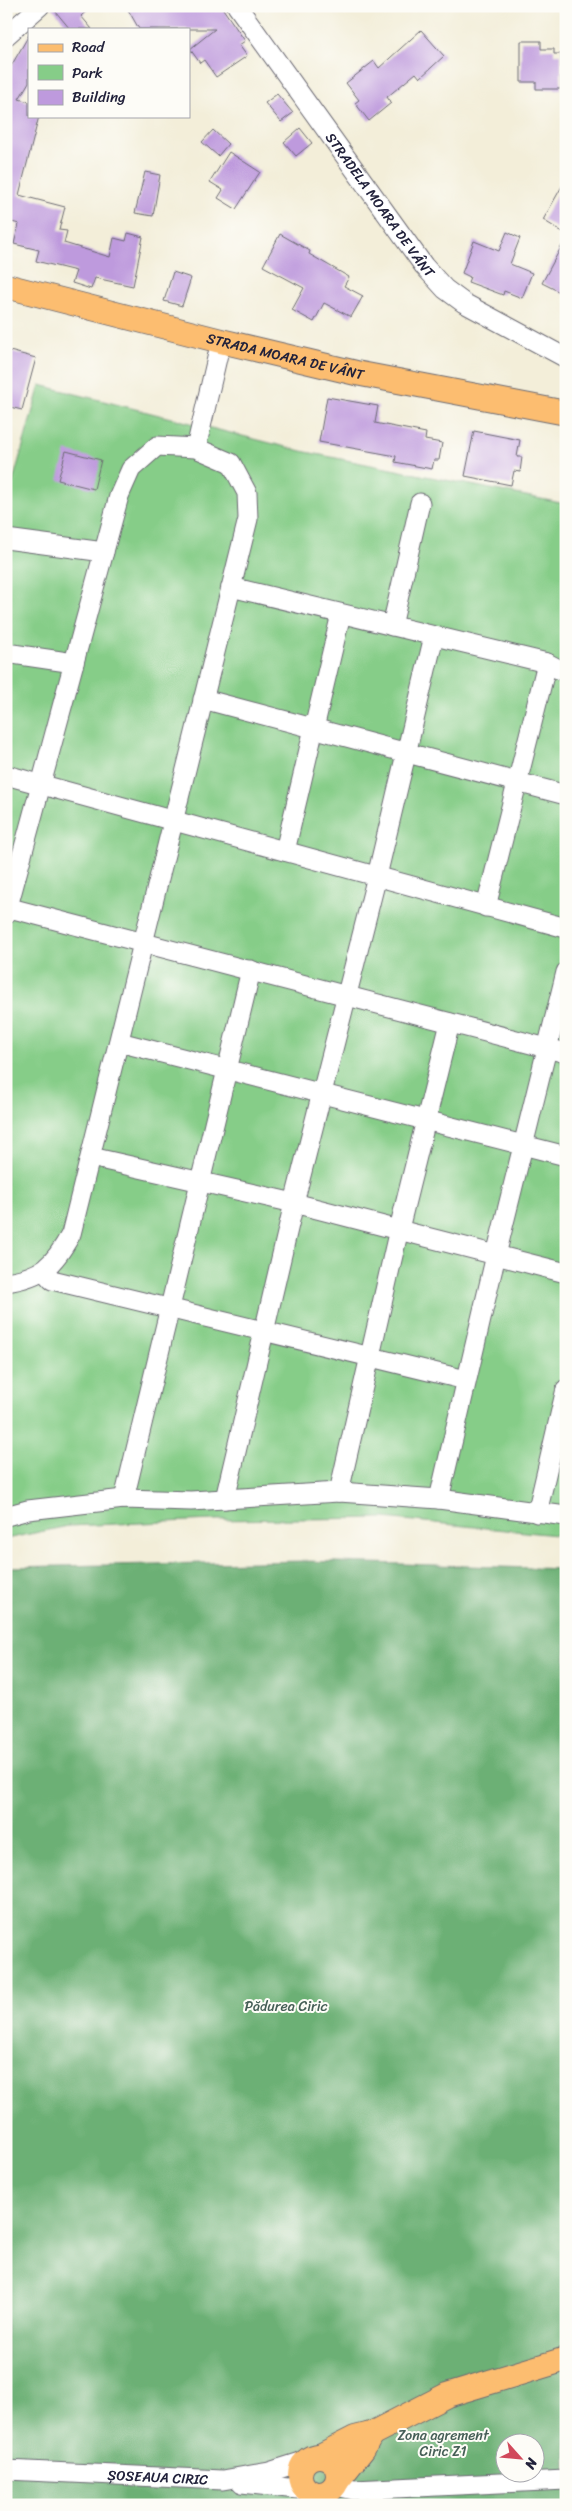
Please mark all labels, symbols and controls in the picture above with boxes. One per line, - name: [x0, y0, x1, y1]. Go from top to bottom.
- legend: [28, 28, 190, 118]
- text: Road: [72, 34, 105, 60]
- text: Park: [72, 60, 103, 86]
- text: Building: [72, 84, 126, 110]
- street label: STRADELA MOARA DE VÂNT: [319, 127, 442, 284]
- street label: STRADA MOARA DE VÂNT: [204, 325, 367, 387]
- park label: Pădurea Ciric: [244, 1994, 328, 2019]
- park label: Zona agrement Ciric Z1: [397, 2423, 490, 2464]
- north arrow: [494, 2434, 544, 2484]
- text: N: [518, 2453, 545, 2474]
- street label: ȘOSEAUA CIRIC: [107, 2462, 209, 2492]

